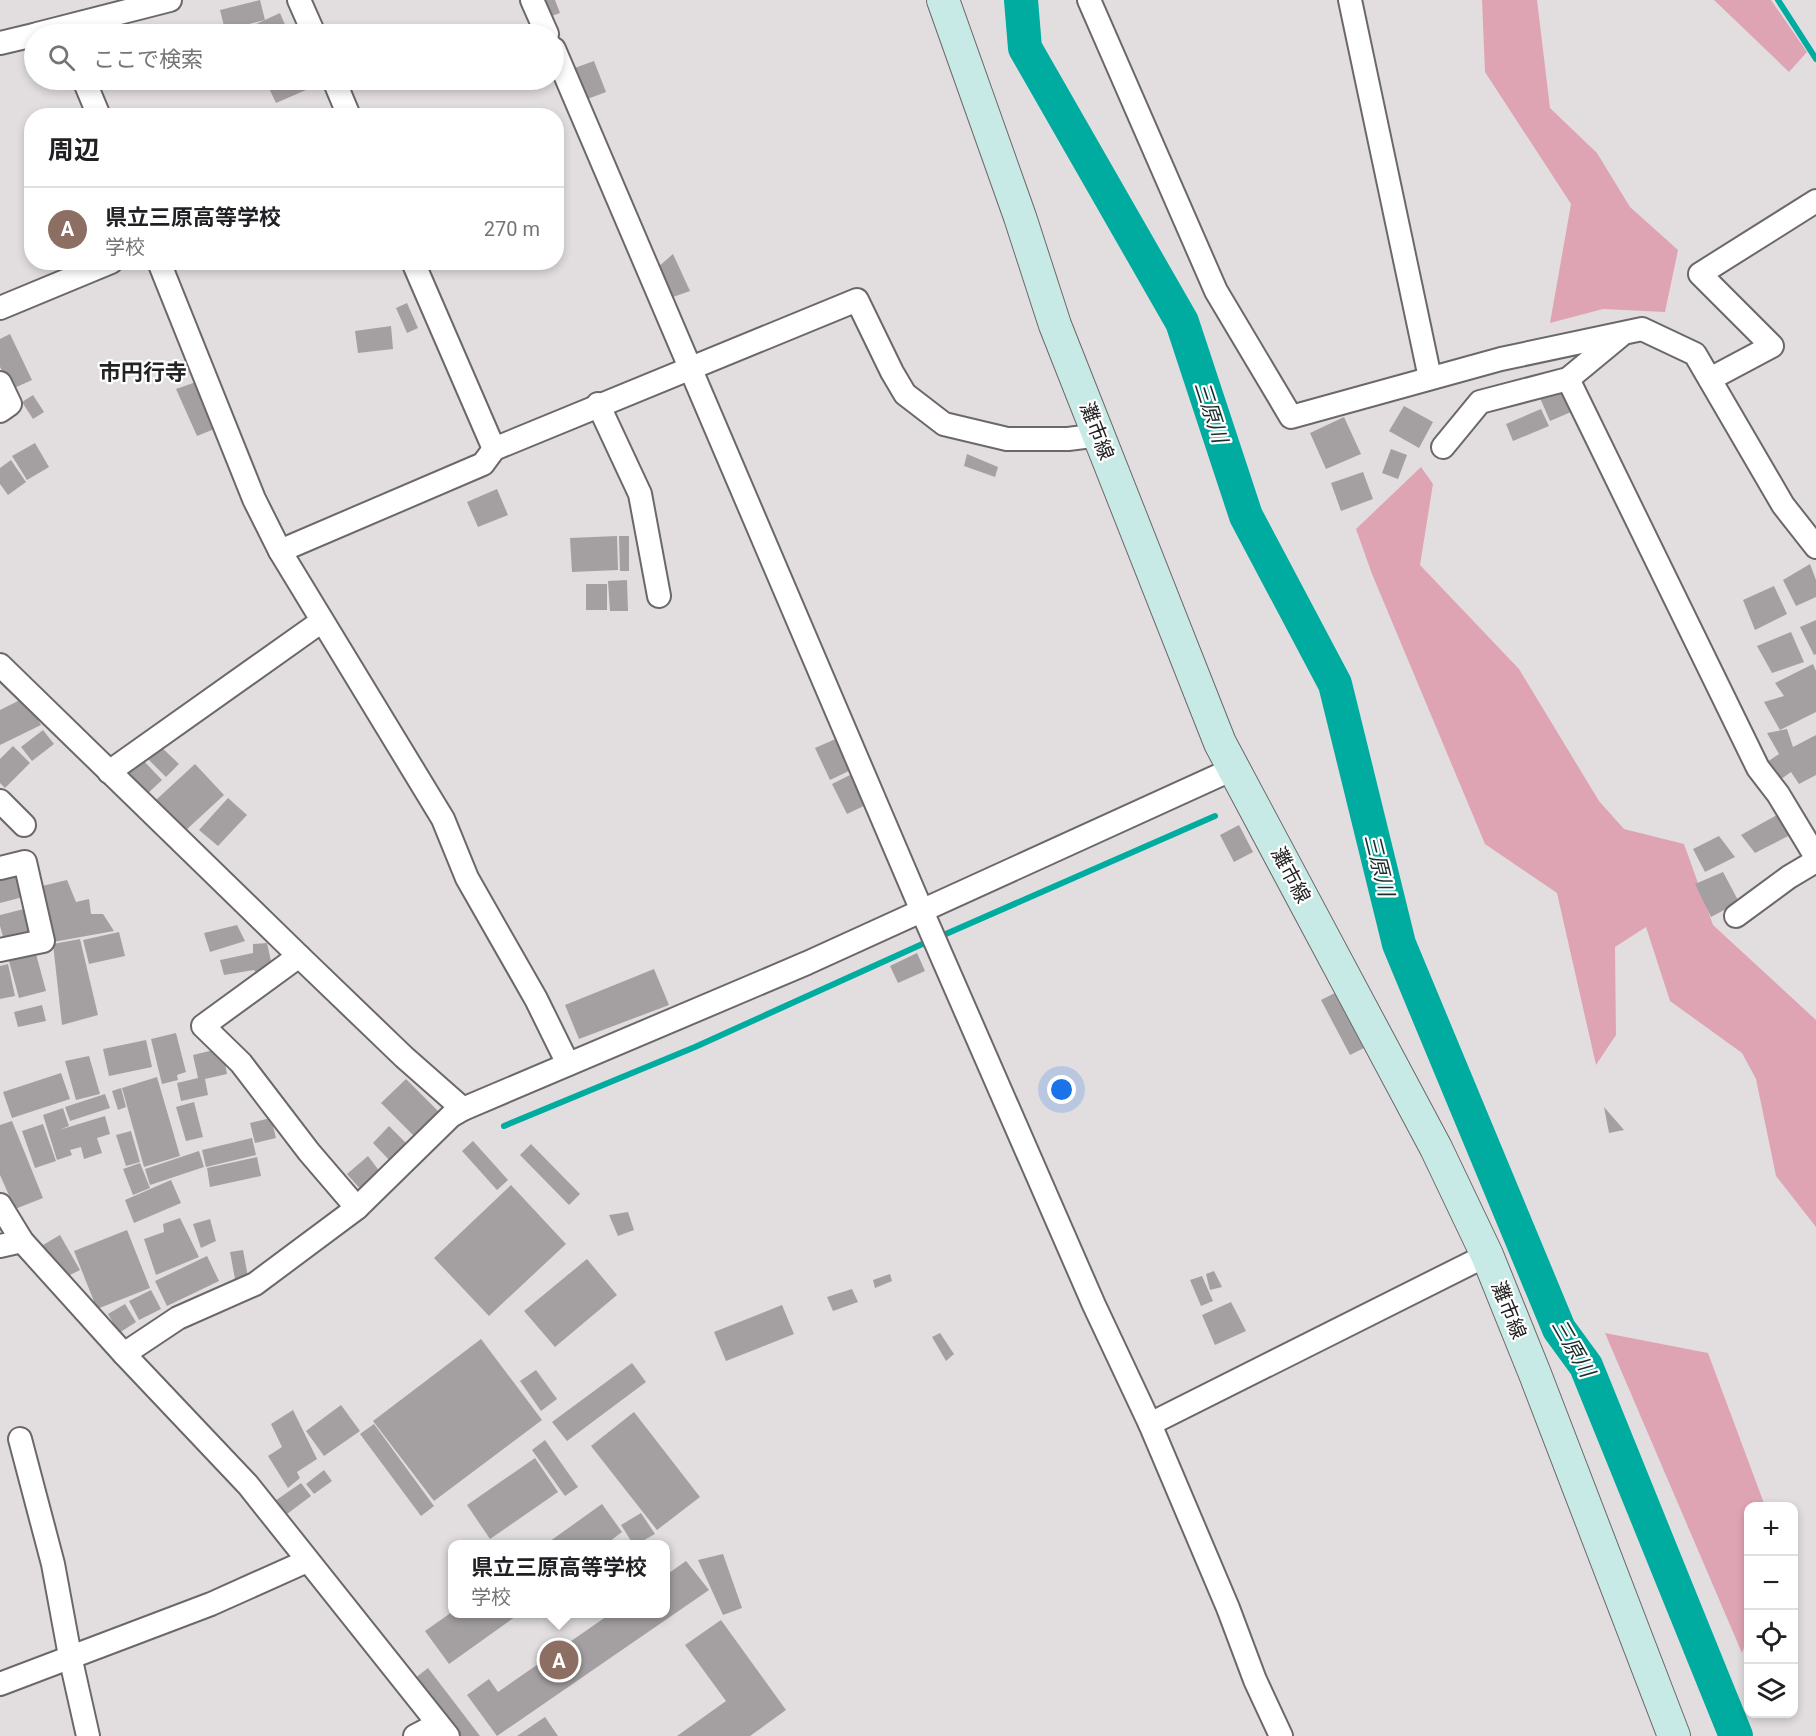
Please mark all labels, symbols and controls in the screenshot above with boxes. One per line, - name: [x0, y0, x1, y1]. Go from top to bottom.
- search box: [24, 24, 564, 90]
- icon: search: [45, 41, 78, 74]
- text: ここで検索: [93, 47, 203, 72]
- text: 周辺: [48, 135, 100, 165]
- text: 県立三原高等学校: [105, 205, 281, 230]
- text: A: [61, 217, 74, 241]
- text: 270 m: [484, 217, 540, 241]
- text: 学校: [105, 235, 145, 259]
- district label: 市円行寺: [99, 360, 187, 385]
- water label: 三原川: [1190, 378, 1233, 448]
- street label: 灘市線: [1075, 399, 1119, 463]
- water label: 三原川: [1360, 832, 1399, 900]
- street label: 灘市線: [1266, 843, 1316, 907]
- your location: [1047, 1075, 1076, 1104]
- street label: 灘市線: [1487, 1278, 1531, 1342]
- water label: 三原川: [1547, 1315, 1600, 1383]
- map controls: [1744, 1502, 1798, 1718]
- button: +: [1744, 1502, 1798, 1556]
- popup: [448, 1540, 670, 1618]
- text: 県立三原高等学校: [471, 1555, 647, 1580]
- button: −: [1744, 1556, 1798, 1610]
- text: 学校: [471, 1585, 511, 1609]
- button: locate: [1744, 1610, 1798, 1664]
- pin: A: [540, 1638, 578, 1682]
- button: layers: [1744, 1664, 1798, 1718]

